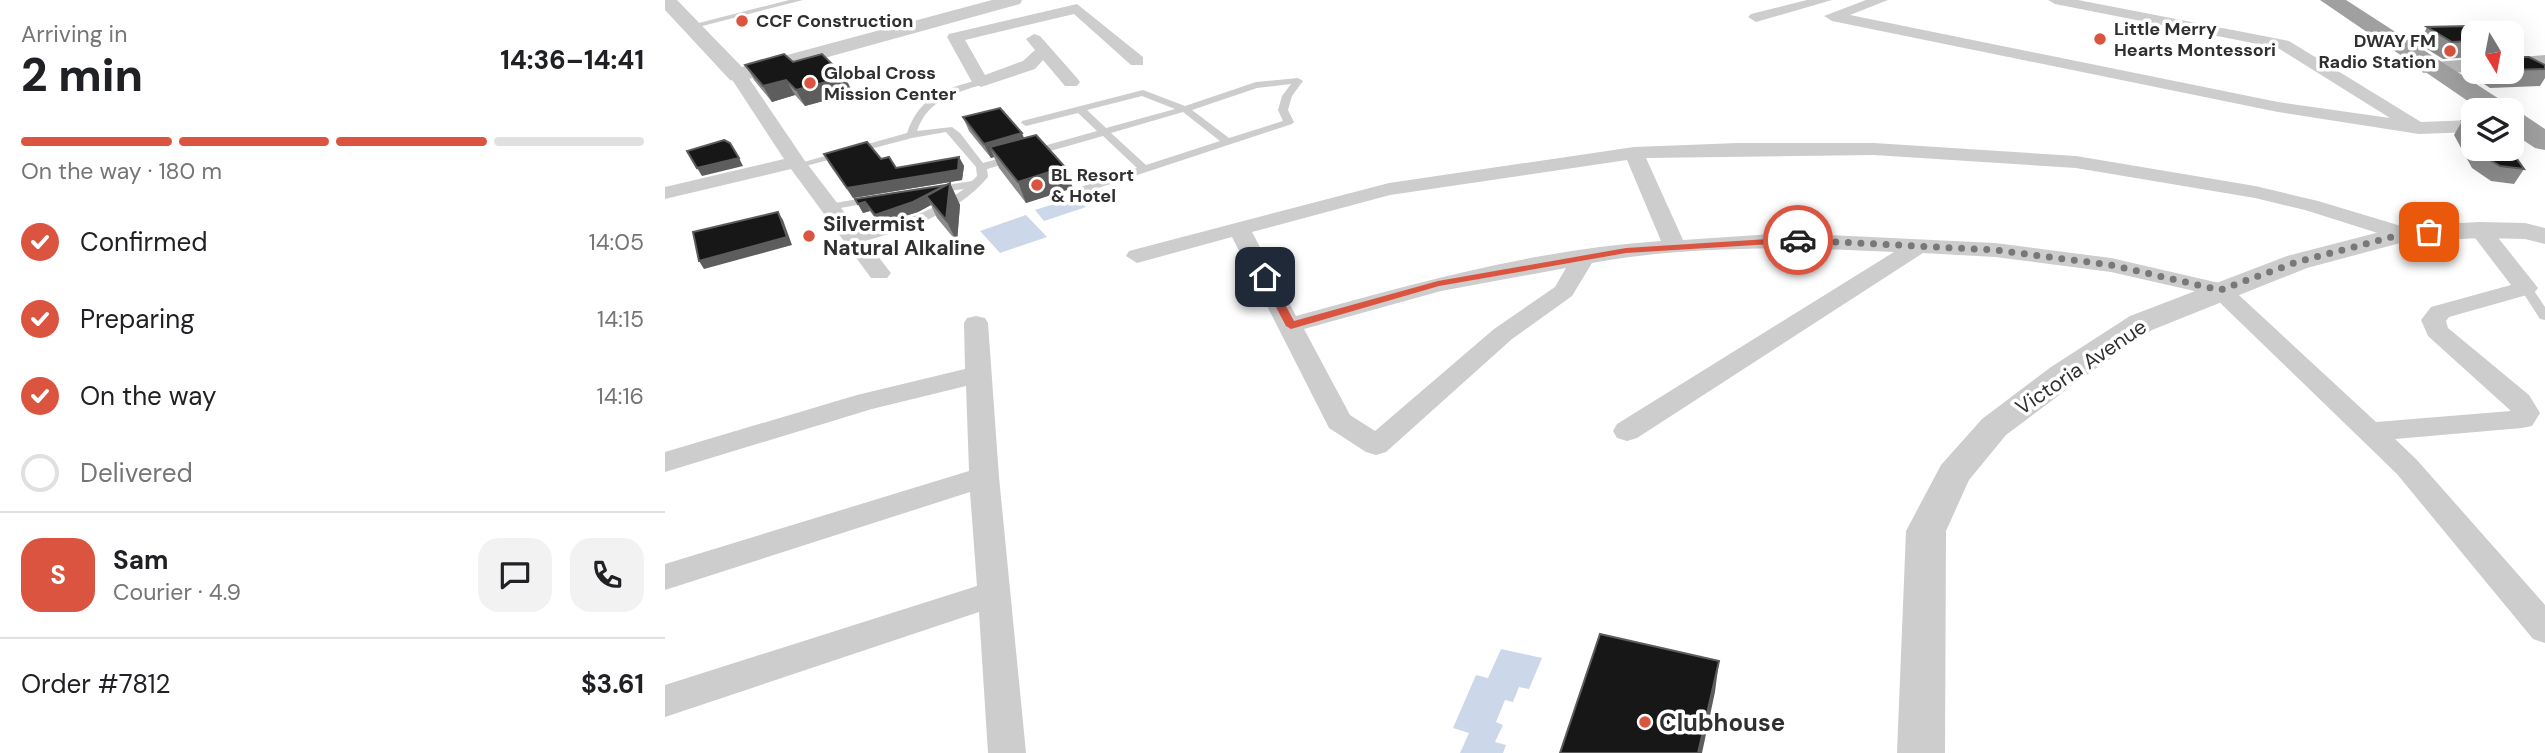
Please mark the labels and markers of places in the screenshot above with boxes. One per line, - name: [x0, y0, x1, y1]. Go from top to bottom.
- place label: CCF Construction: [756, 9, 913, 33]
- marker: CCF Construction: [734, 13, 750, 29]
- place label: Little Merry Hearts Montessori: [2114, 17, 2276, 62]
- place label: DWAY FM Radio Station: [2319, 29, 2436, 74]
- marker: Little Merry Hearts Montessori: [2092, 31, 2108, 47]
- marker: DWAY FM Radio Station: [2442, 43, 2458, 59]
- place label: Global Cross Mission Center: [824, 61, 956, 106]
- marker: Global Cross Mission Center: [802, 75, 818, 91]
- place label: BL Resort & Hotel: [1051, 163, 1134, 208]
- marker: BL Resort & Hotel: [1029, 177, 1045, 193]
- pin: [2399, 202, 2459, 262]
- place label: Silvermist Natural Alkaline: [823, 210, 985, 262]
- marker: Silvermist Natural Alkaline: [801, 228, 817, 244]
- pin: [1235, 247, 1295, 307]
- place label: Clubhouse: [1659, 707, 1785, 738]
- marker: Clubhouse: [1637, 714, 1653, 730]

